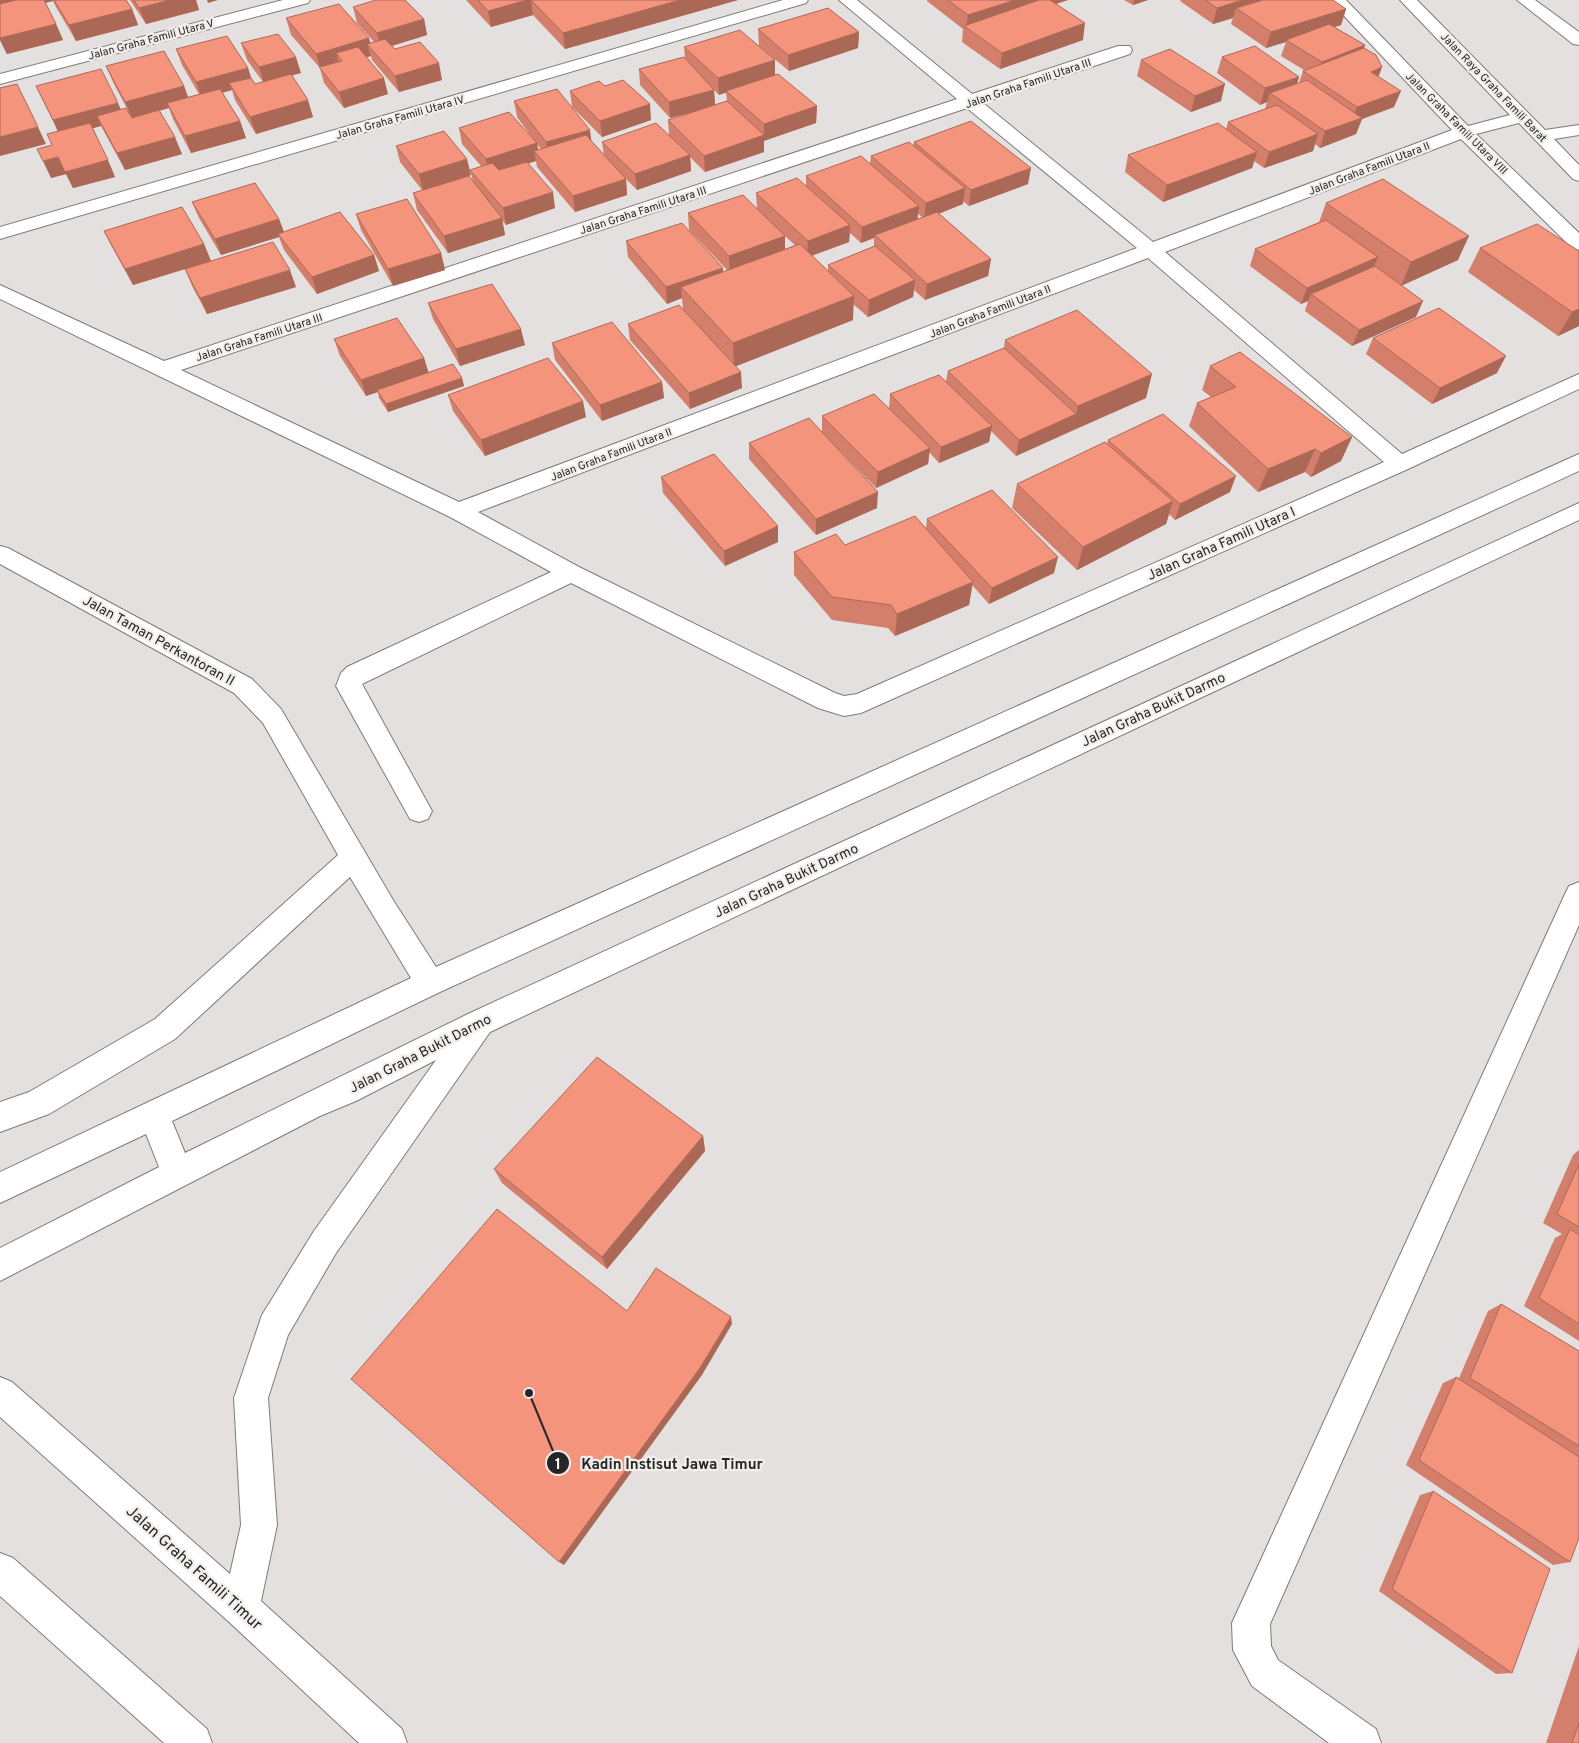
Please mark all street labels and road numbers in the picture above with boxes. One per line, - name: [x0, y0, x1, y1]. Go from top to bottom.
- street label: Jalan Graha Famili Utara V: [87, 16, 216, 64]
- street label: Jalan Raya Graha Famili Barat: [1437, 30, 1549, 145]
- street label: Jalan Graha Famili Utara III: [964, 56, 1093, 112]
- street label: Jalan Graha Famili Utara VIII: [1402, 70, 1510, 178]
- street label: Jalan Graha Famili Utara IV: [334, 93, 466, 143]
- street label: Jalan Graha Famili Utara II: [1307, 139, 1432, 199]
- street label: Jalan Graha Famili Utara III: [578, 184, 708, 238]
- street label: Jalan Graha Famili Utara II: [928, 282, 1053, 342]
- street label: Jalan Graha Famili Utara III: [194, 311, 324, 365]
- street label: Jalan Graha Famili Utara II: [549, 425, 674, 485]
- street label: Jalan Graha Famili Utara I: [1145, 504, 1298, 585]
- street label: Jalan Taman Perkantoran II: [79, 592, 237, 690]
- street label: Jalan Graha Bukit Darmo: [1079, 669, 1228, 751]
- street label: Jalan Graha Bukit Darmo: [712, 840, 861, 922]
- street label: Jalan Graha Bukit Darmo: [347, 1011, 495, 1098]
- street label: Jalan Graha Famili Timur: [121, 1502, 266, 1635]

